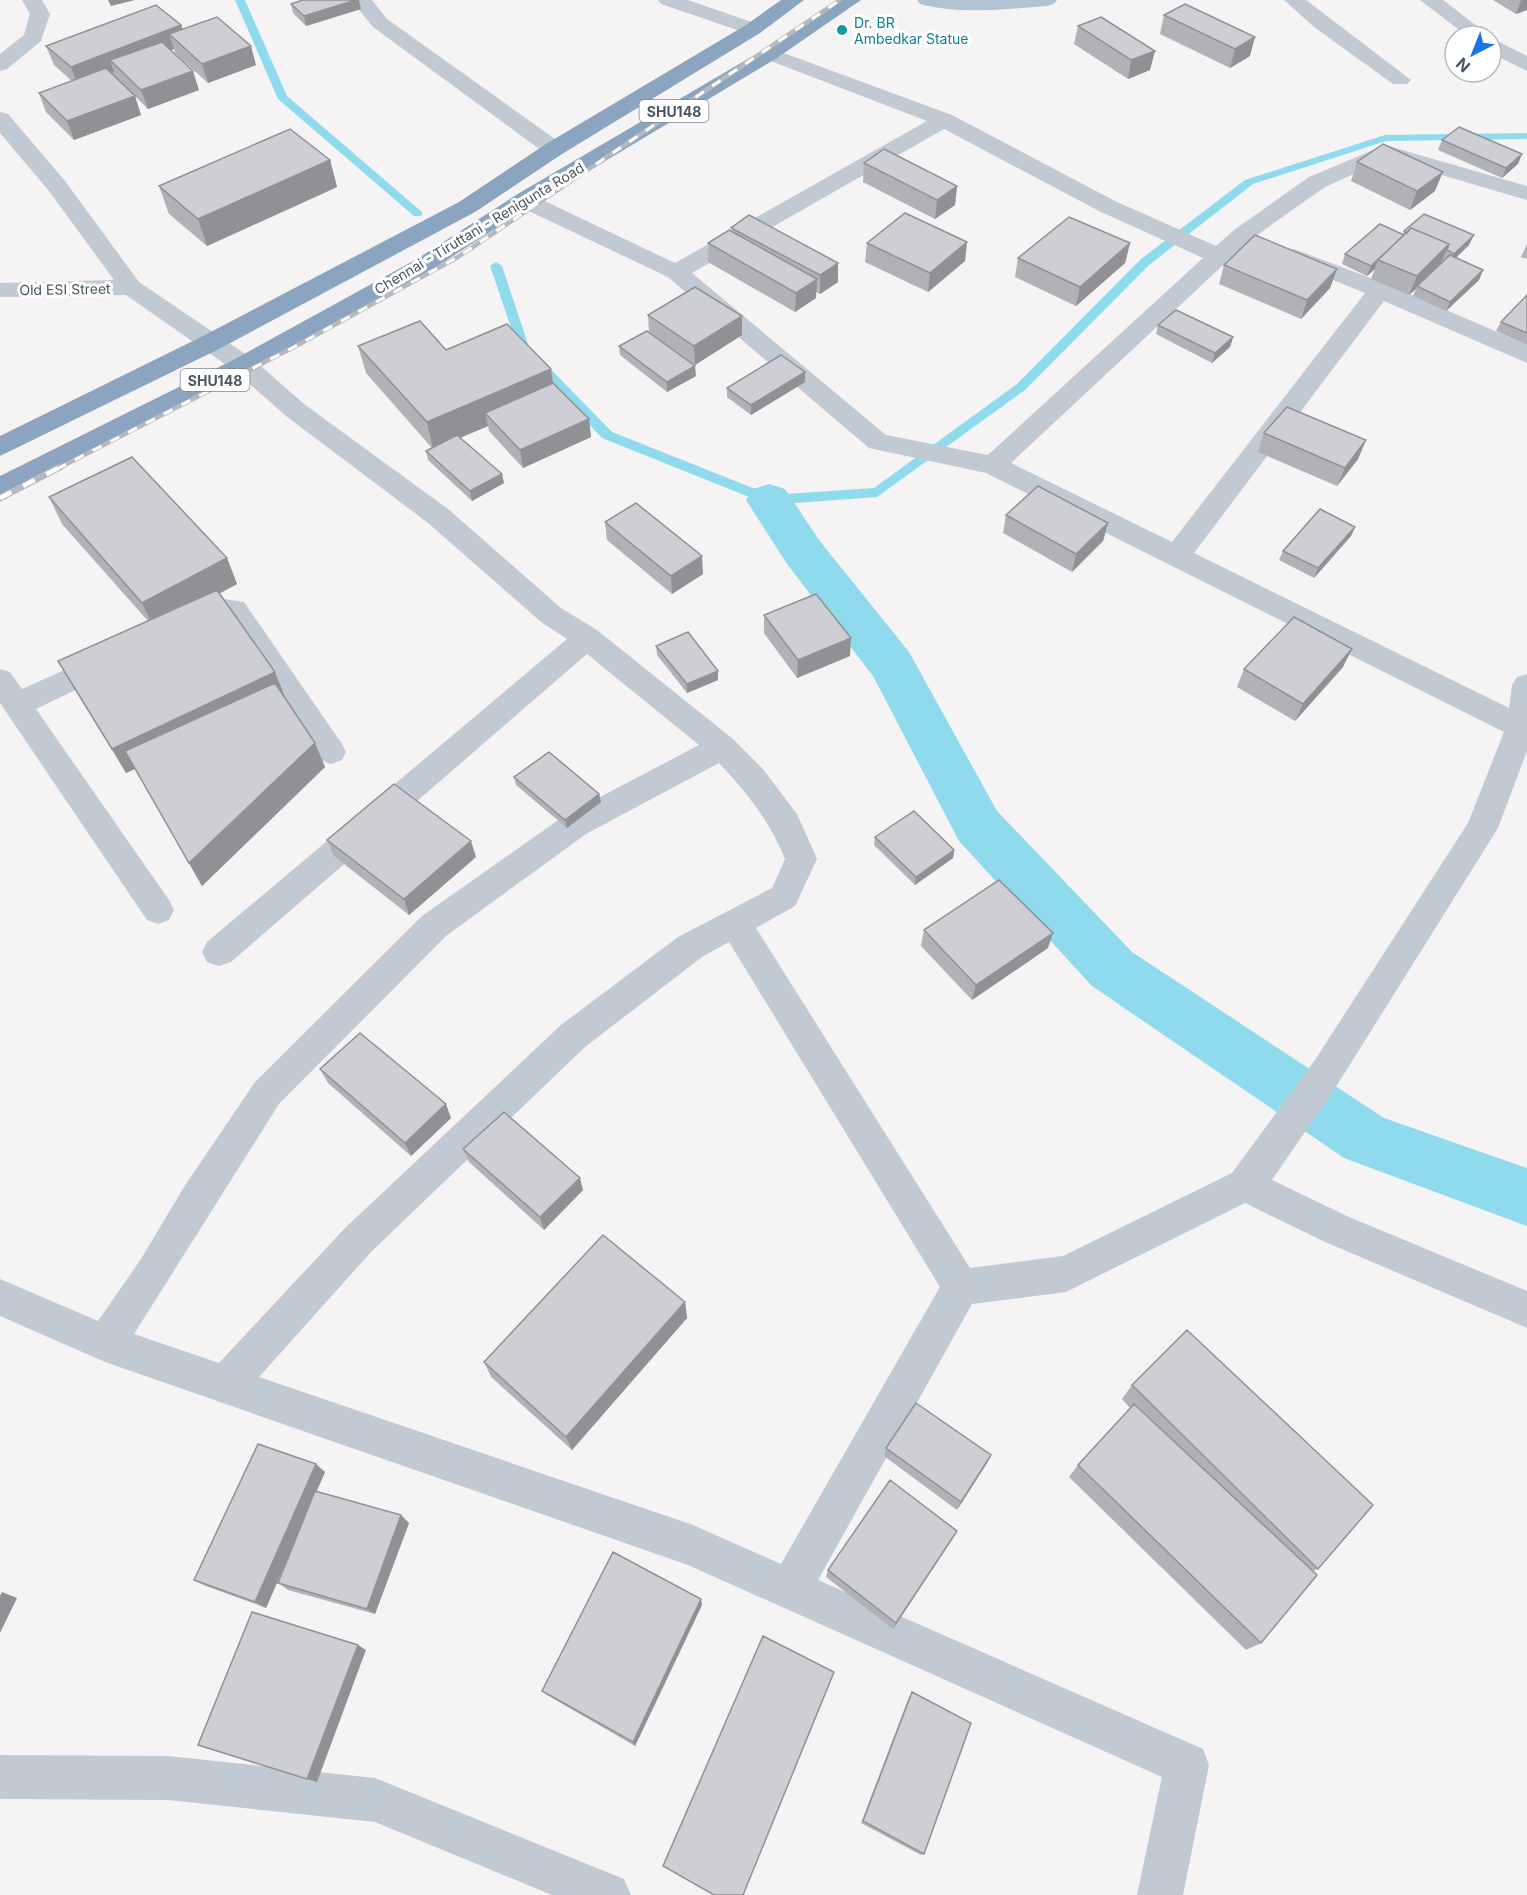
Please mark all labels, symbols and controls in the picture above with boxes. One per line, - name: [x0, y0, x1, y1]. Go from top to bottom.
- place label: Dr. BR Ambedkar Statue: [854, 14, 969, 47]
- marker: Dr. BR Ambedkar Statue: [835, 23, 849, 37]
- north arrow: [1443, 24, 1503, 84]
- text: N: [1452, 54, 1474, 77]
- road number: SHU148: [640, 100, 708, 122]
- street label: Chennai - Tiruttani - Renigunta Road: [371, 159, 587, 297]
- street label: Old ESI Street: [19, 280, 111, 298]
- road number: SHU148: [180, 369, 250, 391]

